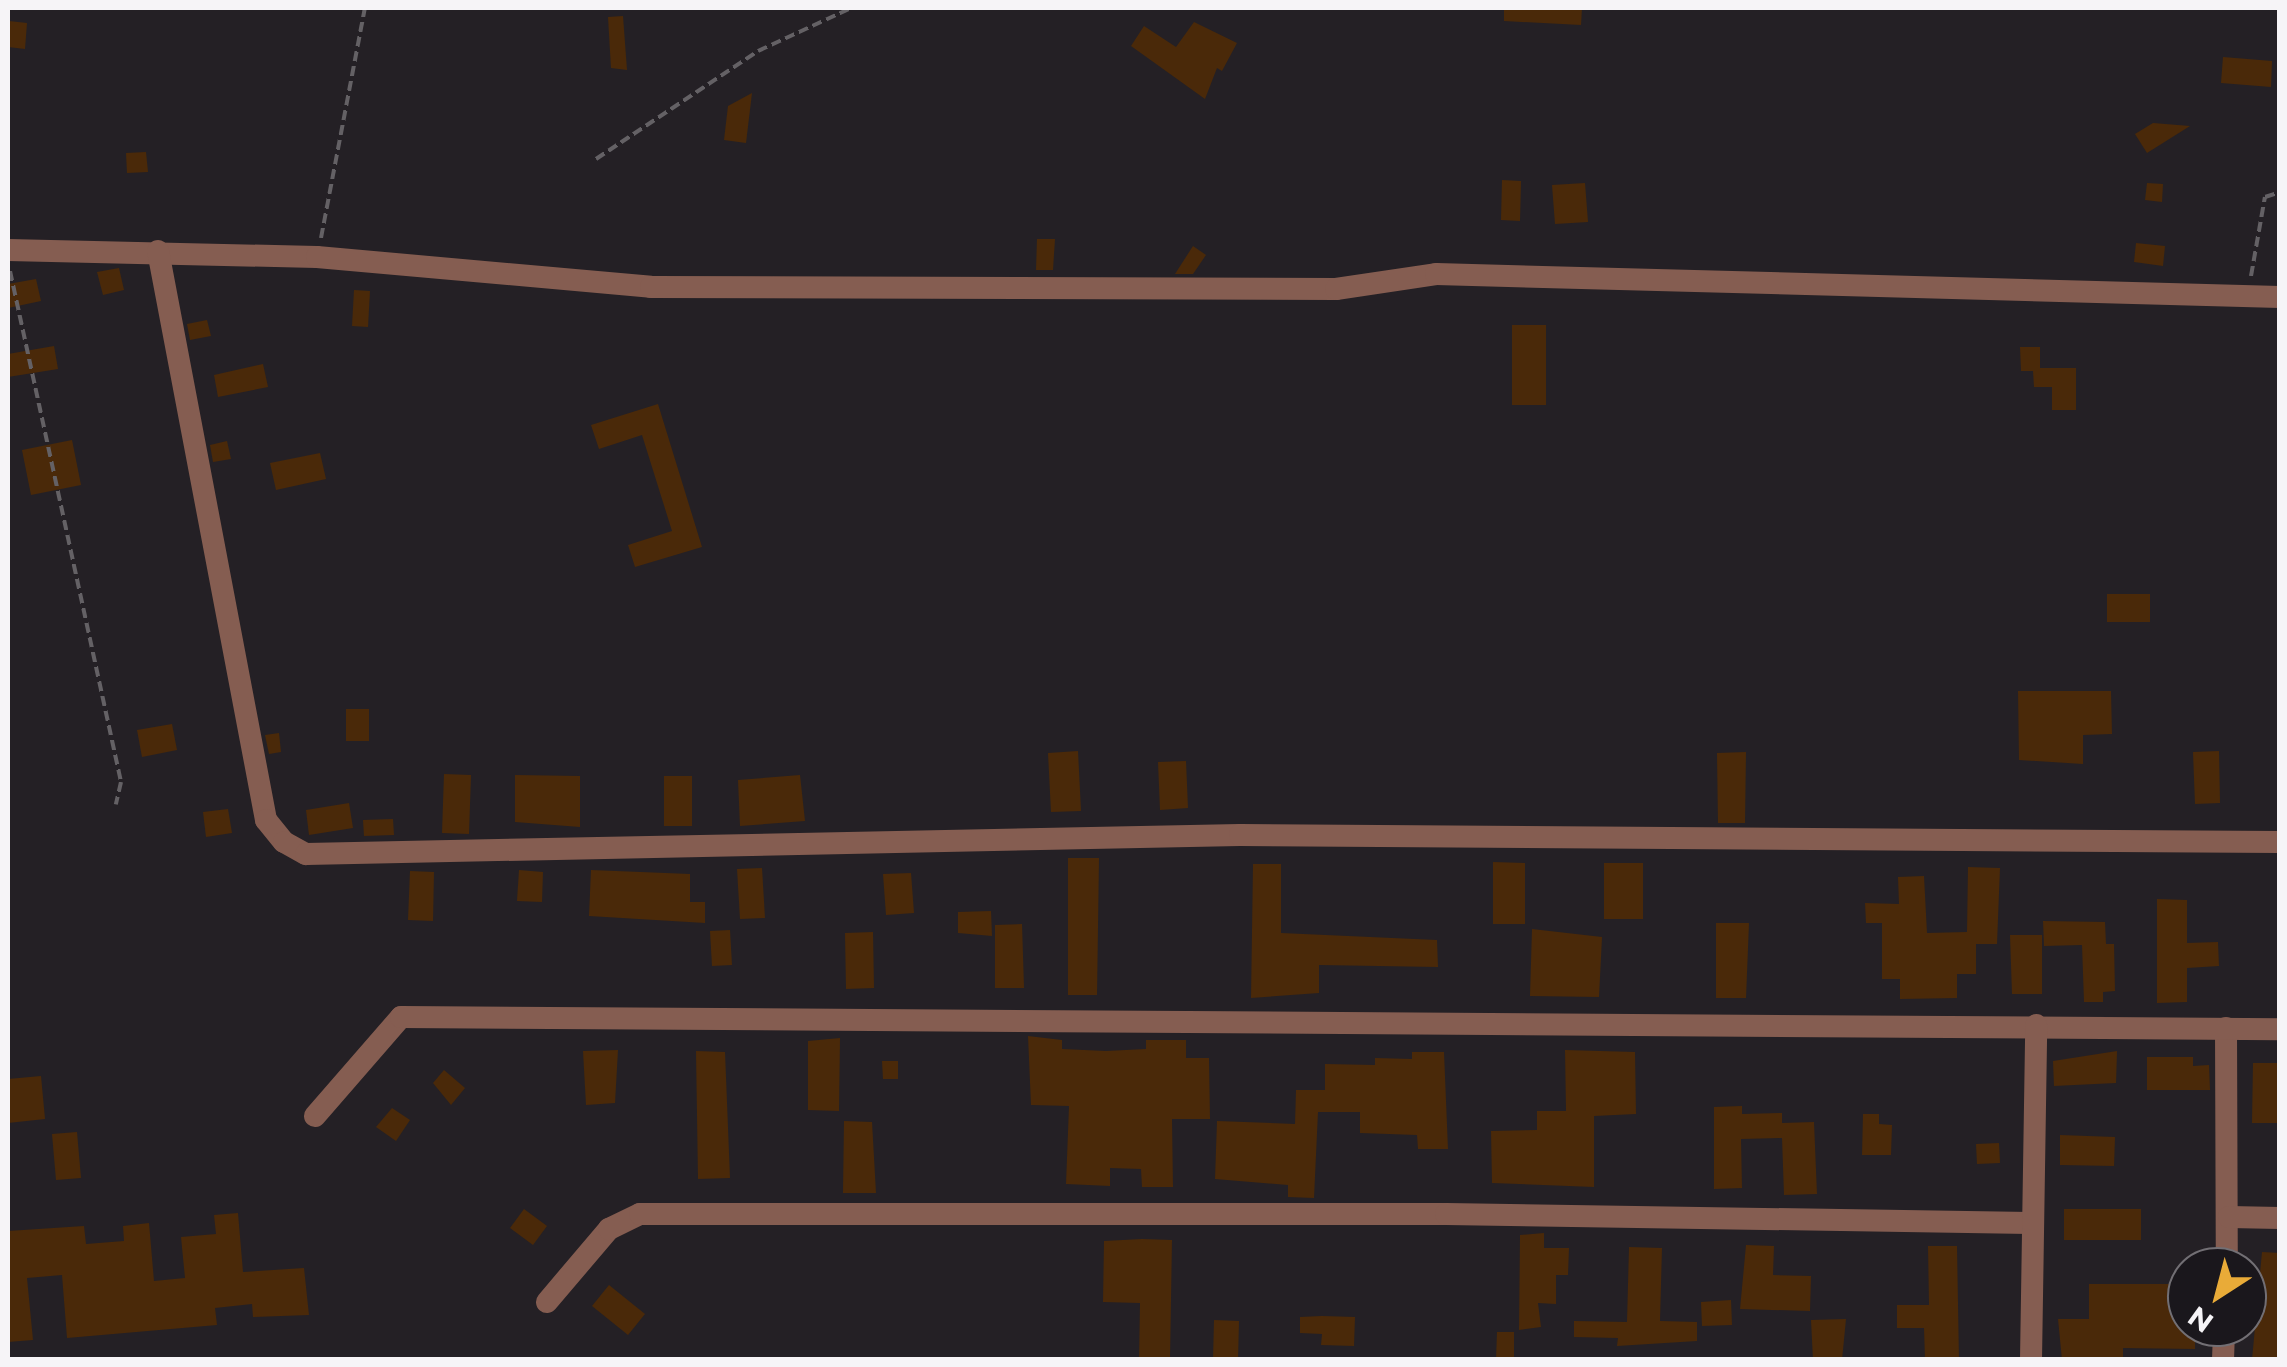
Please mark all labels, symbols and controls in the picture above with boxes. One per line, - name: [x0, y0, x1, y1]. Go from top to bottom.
- north arrow: [2167, 1247, 2267, 1347]
- text: N: [2181, 1299, 2220, 1340]

